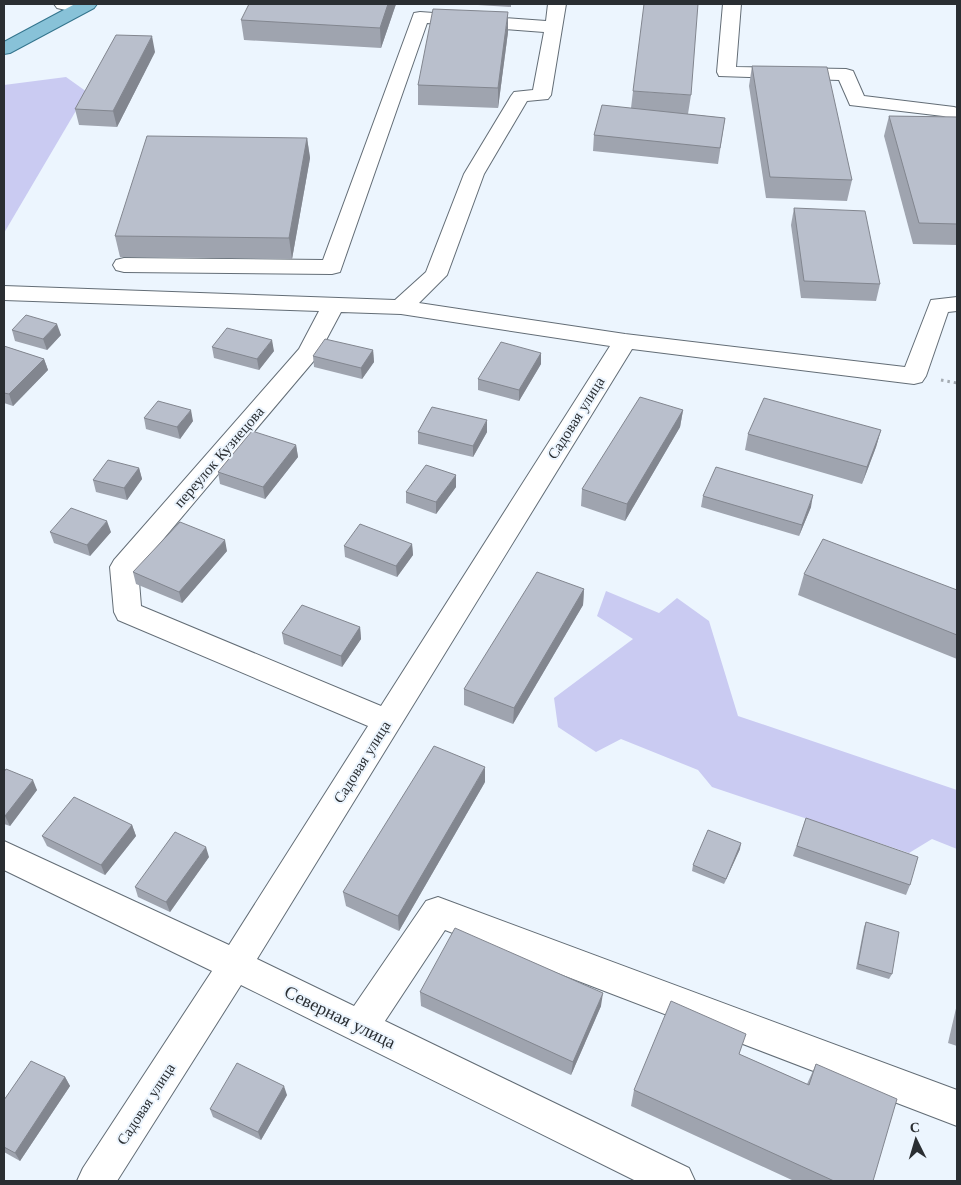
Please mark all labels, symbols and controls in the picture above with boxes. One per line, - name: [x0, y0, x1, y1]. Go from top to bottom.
- street label: Садовая улица: [543, 373, 609, 462]
- street label: переулок Кузнецова: [169, 402, 268, 511]
- street label: Садовая улица: [329, 717, 395, 806]
- street label: Северная улица: [281, 981, 399, 1053]
- street label: Садовая улица: [112, 1059, 179, 1148]
- north arrow: [891, 1115, 941, 1165]
- text: С: [909, 1118, 921, 1136]

